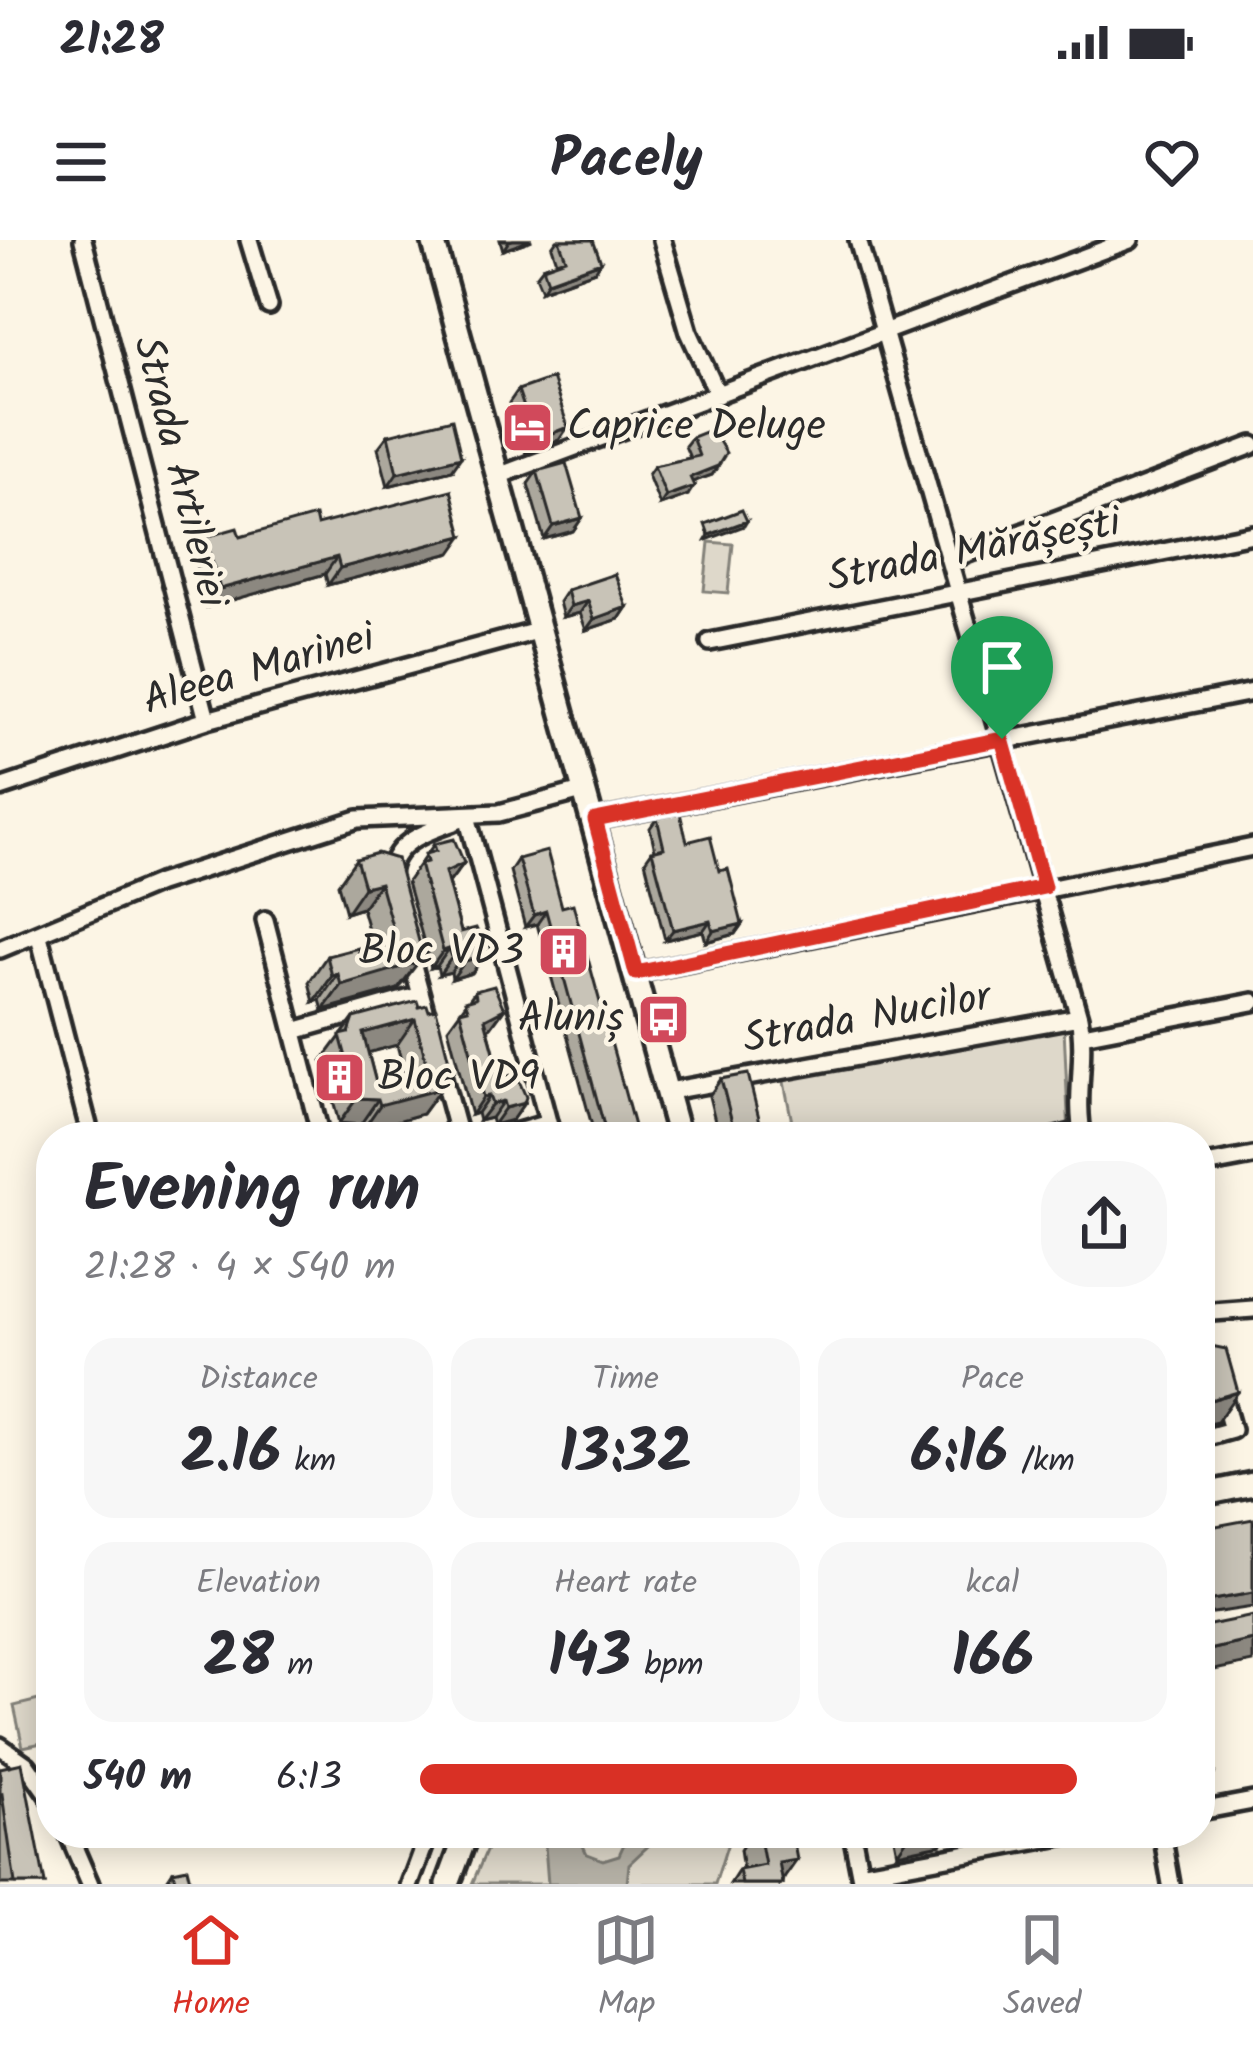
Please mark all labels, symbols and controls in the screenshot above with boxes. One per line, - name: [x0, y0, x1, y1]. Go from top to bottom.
- text: 21:28: [60, 6, 164, 78]
- text: Pacely: [550, 119, 703, 205]
- icon: menu: [48, 129, 114, 195]
- icon: heart: [1139, 129, 1205, 195]
- street label: Strada Artileriei: [113, 329, 246, 617]
- place label: Caprice Deluge: [567, 394, 826, 461]
- hotel icon: Caprice Deluge: [500, 399, 556, 455]
- street label: Strada Mărășești: [822, 489, 1128, 612]
- street label: Aleea Marinei: [135, 604, 385, 735]
- pin: [951, 616, 1053, 739]
- icon: arrive: [969, 634, 1035, 700]
- place label: Bloc VD3: [359, 919, 524, 986]
- building icon: Bloc VD3: [535, 924, 591, 980]
- street label: Strada Nucilor: [738, 964, 998, 1074]
- place label: Aluniș: [518, 986, 624, 1053]
- bus stop icon: Aluniș: [635, 991, 691, 1047]
- place label: Bloc VD9: [378, 1045, 540, 1112]
- building icon: Bloc VD9: [311, 1050, 367, 1106]
- text: Evening run: [84, 1140, 420, 1245]
- button: share: [1041, 1161, 1167, 1287]
- text: 21:28 · 4 × 540 m: [84, 1238, 396, 1300]
- text: Distance: [199, 1354, 318, 1407]
- text: Time: [592, 1354, 659, 1407]
- text: Pace: [961, 1354, 1024, 1407]
- text: 2.16: [181, 1407, 281, 1503]
- text: 13:32: [559, 1407, 692, 1503]
- text: 6:16: [910, 1407, 1008, 1503]
- text: km: [281, 1436, 336, 1489]
- text: /km: [1008, 1436, 1075, 1489]
- text: Elevation: [196, 1558, 321, 1611]
- text: Heart rate: [554, 1558, 697, 1611]
- text: kcal: [966, 1558, 1019, 1611]
- text: 28: [204, 1611, 274, 1707]
- text: 143: [547, 1611, 631, 1707]
- text: 166: [951, 1611, 1034, 1707]
- text: m: [274, 1640, 313, 1693]
- text: bpm: [631, 1640, 704, 1693]
- text: 540 m: [84, 1748, 192, 1810]
- text: 6:13: [276, 1748, 342, 1810]
- tab: Home: [172, 1907, 250, 2032]
- tab: Map: [593, 1907, 659, 2032]
- tab: Saved: [1003, 1907, 1081, 2032]

